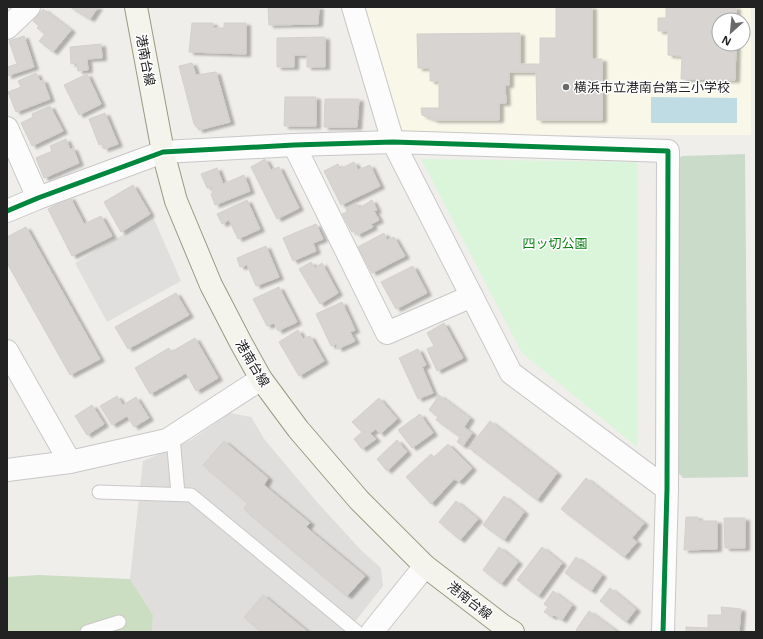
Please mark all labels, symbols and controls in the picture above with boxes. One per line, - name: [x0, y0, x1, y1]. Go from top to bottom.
- north arrow: [711, 12, 751, 52]
- street label: 港南台線: [132, 33, 160, 87]
- text: N: [719, 33, 734, 50]
- place label: 横浜市立港南台第三小学校: [574, 78, 730, 96]
- marker: 横浜市立港南台第三小学校: [561, 82, 571, 92]
- park label: 四ッ切公園: [522, 234, 588, 252]
- street label: 港南台線: [232, 336, 274, 390]
- street label: 港南台線: [444, 577, 496, 623]

